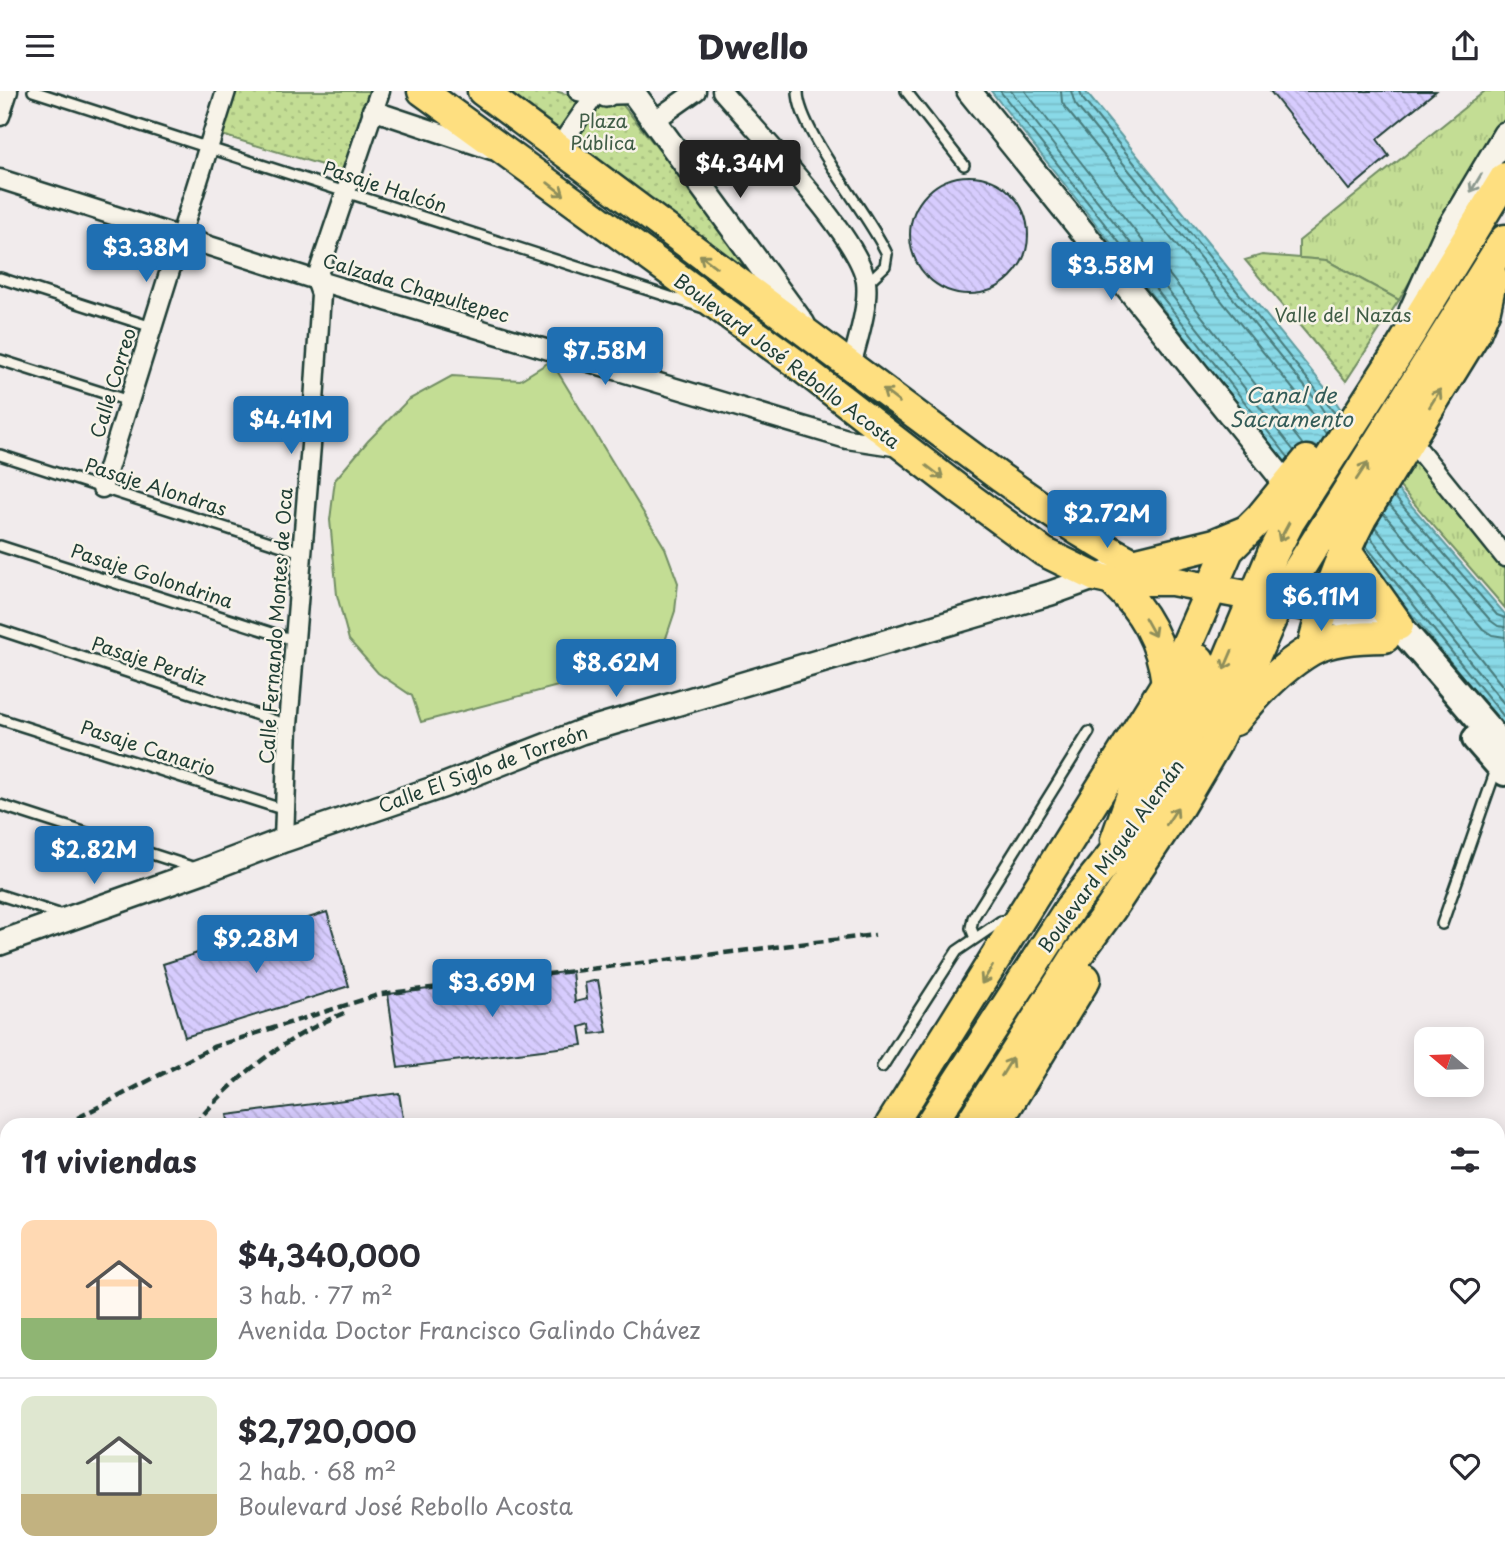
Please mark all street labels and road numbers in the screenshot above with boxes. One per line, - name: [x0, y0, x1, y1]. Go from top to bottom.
- street label: Pasaje Halcón: [320, 153, 451, 219]
- street label: Calzada Chapultepec: [319, 245, 513, 329]
- street label: Boulevard José Rebollo Acosta: [669, 266, 907, 455]
- street label: Calle Correo: [82, 324, 142, 441]
- street label: Pasaje Alondras: [82, 450, 231, 522]
- street label: Calle Fernando Montes de Oca: [251, 487, 299, 765]
- street label: Pasaje Golondrina: [68, 536, 237, 614]
- street label: Pasaje Perdiz: [88, 628, 210, 692]
- street label: Pasaje Canario: [77, 712, 219, 782]
- street label: Calle El Siglo de Torreón: [374, 717, 591, 819]
- street label: Boulevard Miguel Alemán: [1031, 753, 1190, 958]

